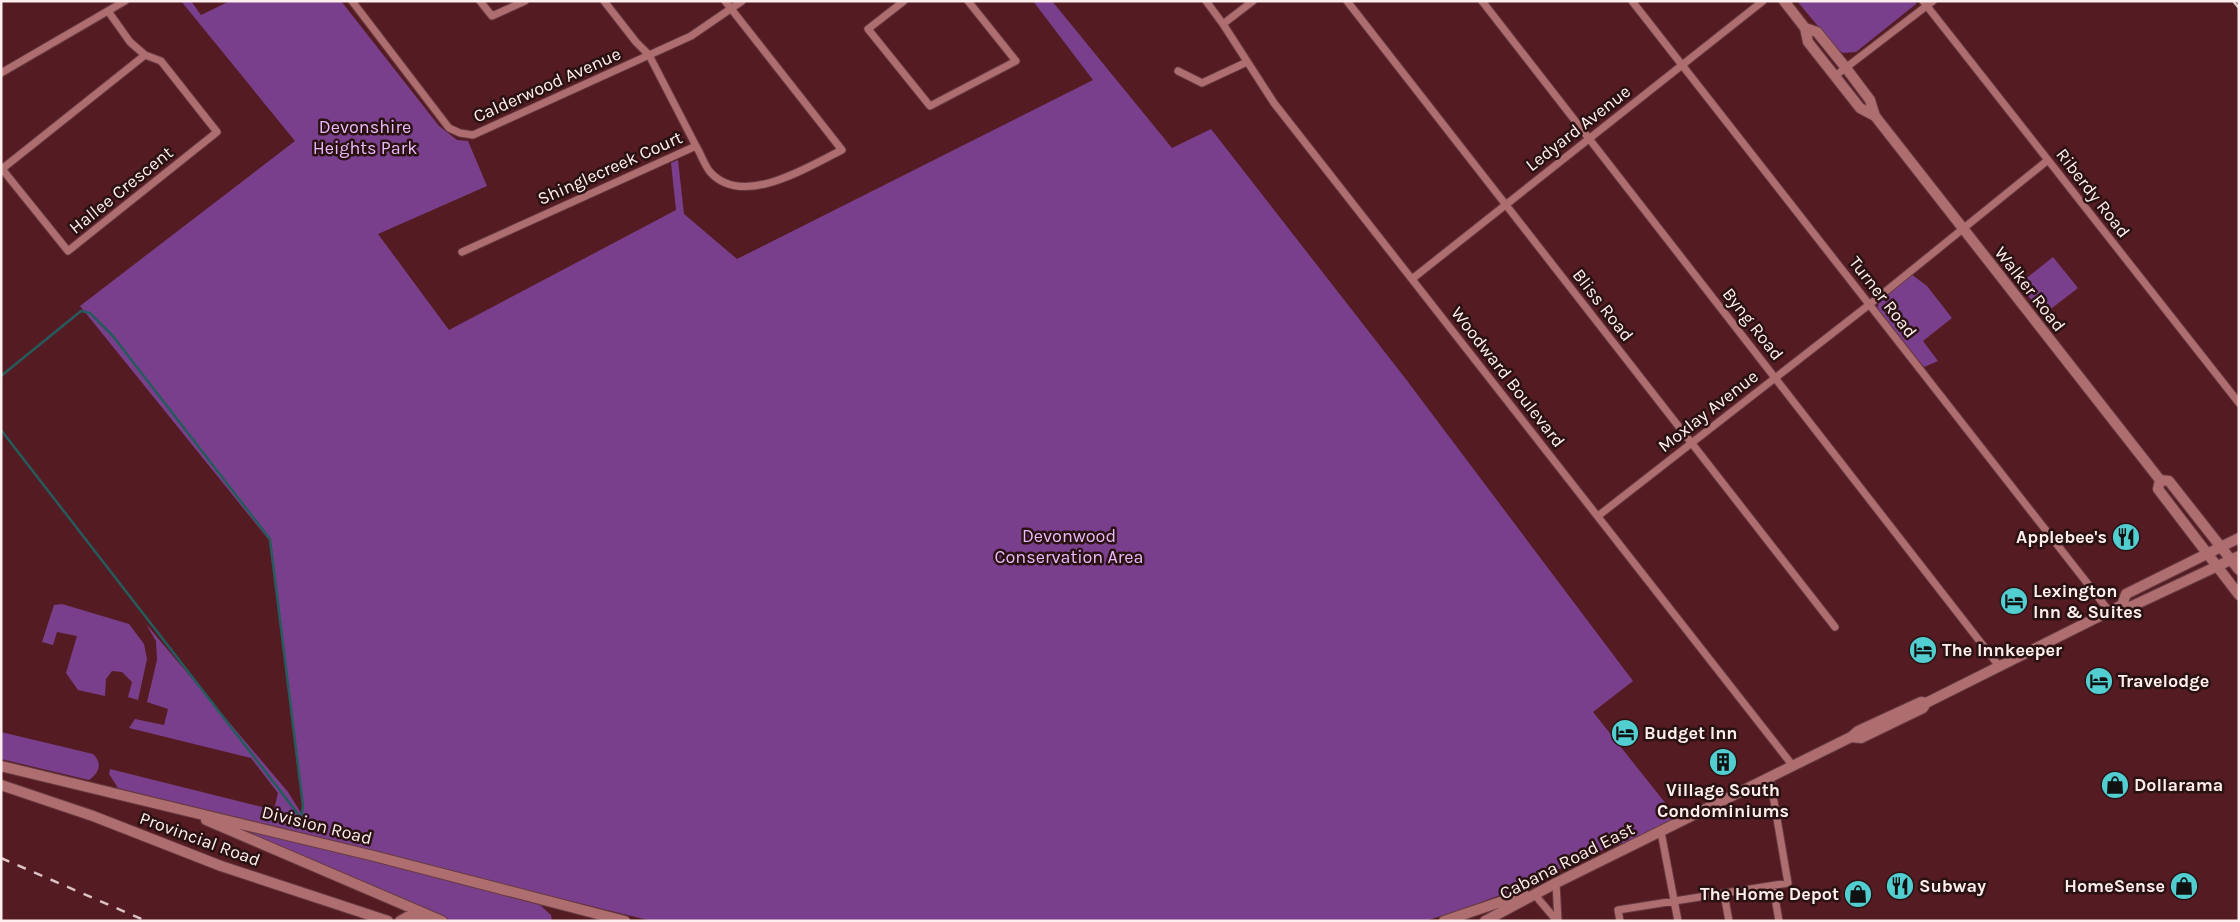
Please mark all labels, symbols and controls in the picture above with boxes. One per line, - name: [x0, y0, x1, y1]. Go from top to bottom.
- street label: Calderwood Avenue: [470, 43, 624, 127]
- street label: Ledyard Avenue: [1521, 80, 1635, 176]
- park label: Devonshire Heights Park: [313, 116, 417, 159]
- street label: Shinglecreek Court: [534, 126, 686, 210]
- street label: Hallee Crescent: [65, 141, 178, 239]
- street label: Riberdy Road: [2051, 144, 2135, 242]
- street label: Walker Road: [1990, 242, 2070, 336]
- street label: Turner Road: [1844, 252, 1922, 342]
- street label: Bliss Road: [1568, 264, 1638, 346]
- street label: Byng Road: [1718, 283, 1788, 365]
- street label: Woodward Boulevard: [1446, 302, 1570, 452]
- street label: Moxlay Avenue: [1653, 365, 1763, 457]
- restaurant icon: Applebee's: [2111, 522, 2141, 552]
- park label: Devonwood Conservation Area: [994, 525, 1144, 568]
- place label: Applebee's: [2016, 526, 2107, 548]
- place label: Lexington Inn & Suites: [2033, 580, 2142, 623]
- hotel icon: Lexington Inn & Suites: [1999, 586, 2029, 616]
- hotel icon: The Innkeeper: [1908, 635, 1938, 665]
- place label: The Innkeeper: [1942, 639, 2062, 661]
- hotel icon: Travelodge: [2084, 666, 2114, 696]
- place label: Travelodge: [2118, 670, 2209, 692]
- hotel icon: Budget Inn: [1610, 718, 1640, 748]
- place label: Budget Inn: [1644, 722, 1738, 744]
- building icon: Village South Condominiums: [1708, 747, 1738, 777]
- shop icon: Dollarama: [2100, 770, 2130, 800]
- place label: Dollarama: [2134, 774, 2223, 796]
- place label: Village South Condominiums: [1657, 779, 1789, 822]
- street label: Division Road: [260, 801, 374, 849]
- street label: Provincial Road: [137, 807, 263, 871]
- street label: Cabana Road East: [1496, 817, 1638, 905]
- restaurant icon: Subway: [1885, 871, 1915, 901]
- shop icon: HomeSense: [2169, 871, 2199, 901]
- place label: Subway: [1919, 875, 1986, 897]
- place label: HomeSense: [2064, 875, 2165, 897]
- shop icon: The Home Depot: [1843, 879, 1873, 909]
- place label: The Home Depot: [1700, 883, 1839, 905]

